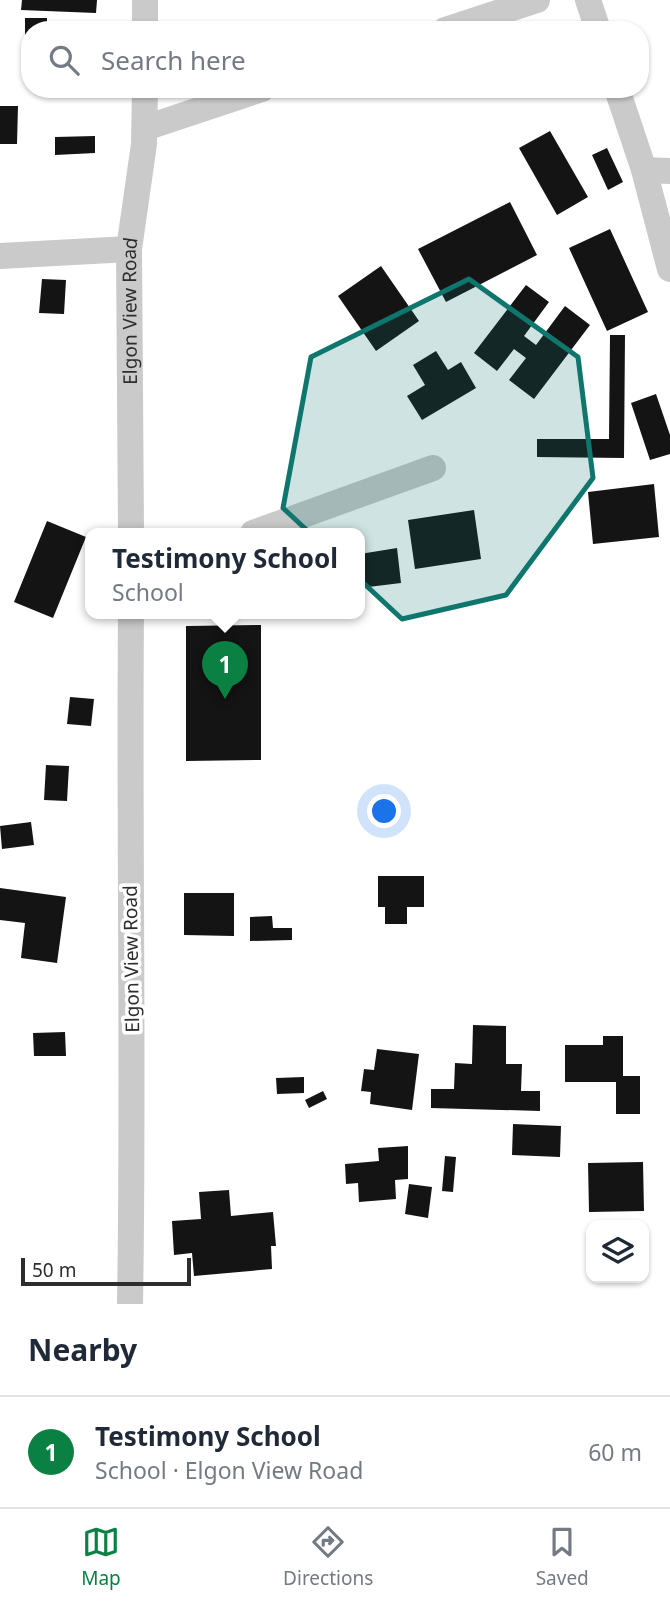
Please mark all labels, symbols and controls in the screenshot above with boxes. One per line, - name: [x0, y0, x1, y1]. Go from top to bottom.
- search box: [21, 21, 649, 98]
- icon: search: [45, 41, 83, 79]
- text: Search here: [101, 42, 246, 78]
- street label: Elgon View Road: [116, 235, 144, 385]
- popup: [85, 528, 365, 619]
- text: Testimony School: [112, 540, 338, 576]
- text: School: [112, 576, 184, 608]
- pin: 1: [202, 641, 248, 699]
- your location: [367, 794, 401, 828]
- street label: Elgon View Road: [117, 885, 145, 1033]
- map controls: [586, 1220, 649, 1283]
- button: layers: [586, 1220, 649, 1283]
- scale bar: [21, 1255, 191, 1287]
- text: 50 m: [32, 1257, 76, 1283]
- text: Nearby: [28, 1329, 137, 1370]
- text: Testimony School: [95, 1418, 321, 1454]
- text: 1: [44, 1436, 58, 1468]
- text: 60 m: [588, 1436, 642, 1468]
- text: School · Elgon View Road: [95, 1454, 363, 1486]
- tab: Map: [81, 1523, 121, 1591]
- tab: Directions: [283, 1523, 373, 1591]
- tab: Saved: [536, 1523, 589, 1591]

